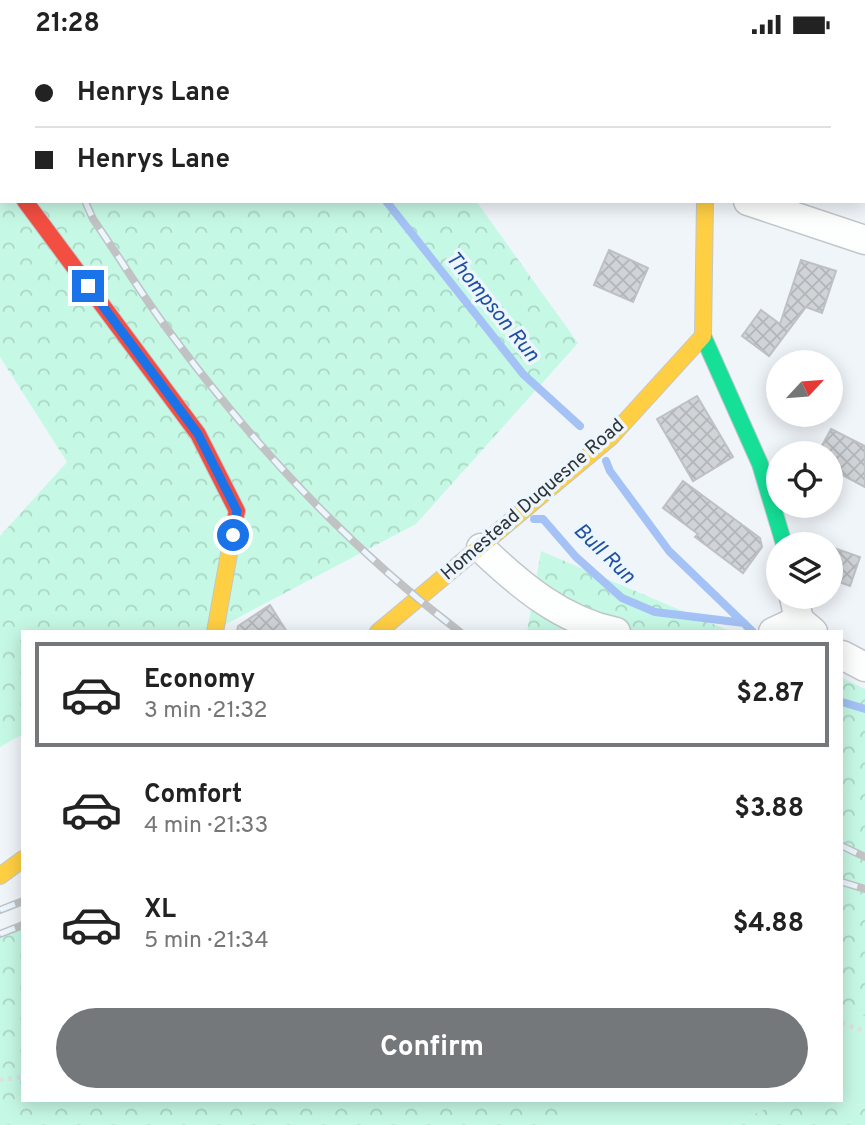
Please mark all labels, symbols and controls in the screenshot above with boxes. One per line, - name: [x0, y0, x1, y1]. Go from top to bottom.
- text: 21:28: [35, 8, 100, 41]
- text: Henrys Lane: [77, 77, 230, 110]
- text: Henrys Lane: [77, 144, 230, 177]
- water label: Thompson Run: [439, 246, 545, 368]
- route end: [72, 270, 104, 302]
- north arrow: [766, 350, 844, 427]
- map controls: [766, 350, 843, 609]
- street label: Homestead Duquesne Road: [436, 414, 630, 586]
- button: locate: [766, 441, 843, 518]
- water label: Bull Run: [567, 518, 641, 591]
- route start: [217, 519, 249, 551]
- button: layers: [766, 532, 843, 609]
- icon: car: [60, 663, 123, 726]
- text: Economy: [144, 664, 255, 697]
- text: $2.87: [736, 678, 804, 711]
- text: 3 min · 21:32: [144, 697, 268, 726]
- icon: car: [60, 778, 123, 841]
- text: Comfort: [144, 779, 242, 812]
- text: $3.88: [734, 793, 804, 826]
- text: 4 min · 21:33: [144, 812, 268, 841]
- icon: car: [60, 893, 123, 956]
- text: XL: [144, 894, 176, 927]
- text: $4.88: [733, 908, 804, 941]
- text: 5 min · 21:34: [144, 927, 269, 956]
- button: Confirm: [56, 1008, 808, 1088]

